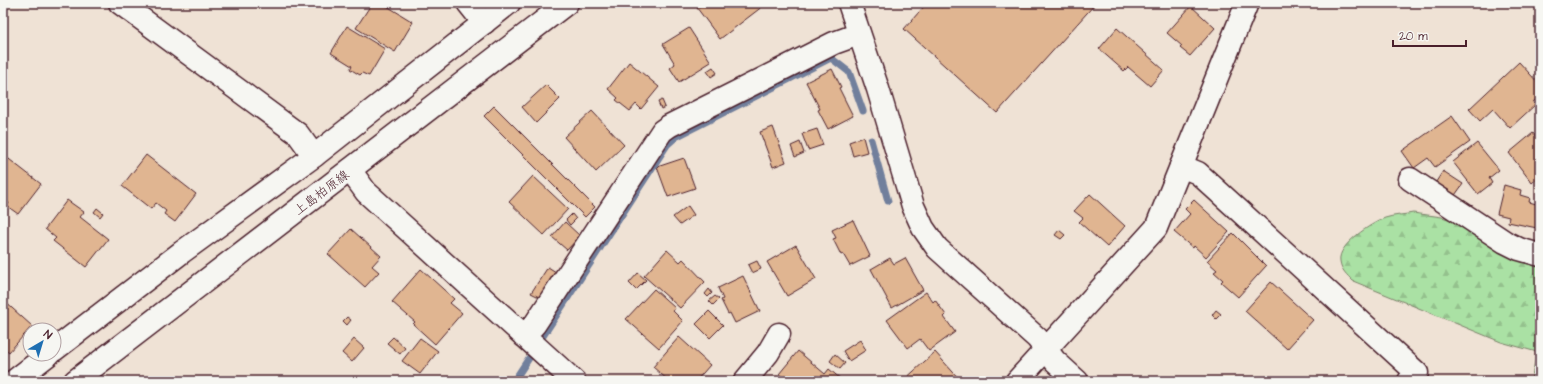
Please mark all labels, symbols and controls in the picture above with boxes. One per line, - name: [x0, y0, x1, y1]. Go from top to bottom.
- scale bar: [1393, 22, 1466, 48]
- text: 20 m: [1399, 28, 1428, 45]
- street label: 上島柏原線: [290, 165, 354, 220]
- north arrow: [22, 322, 62, 362]
- text: N: [41, 326, 55, 343]

